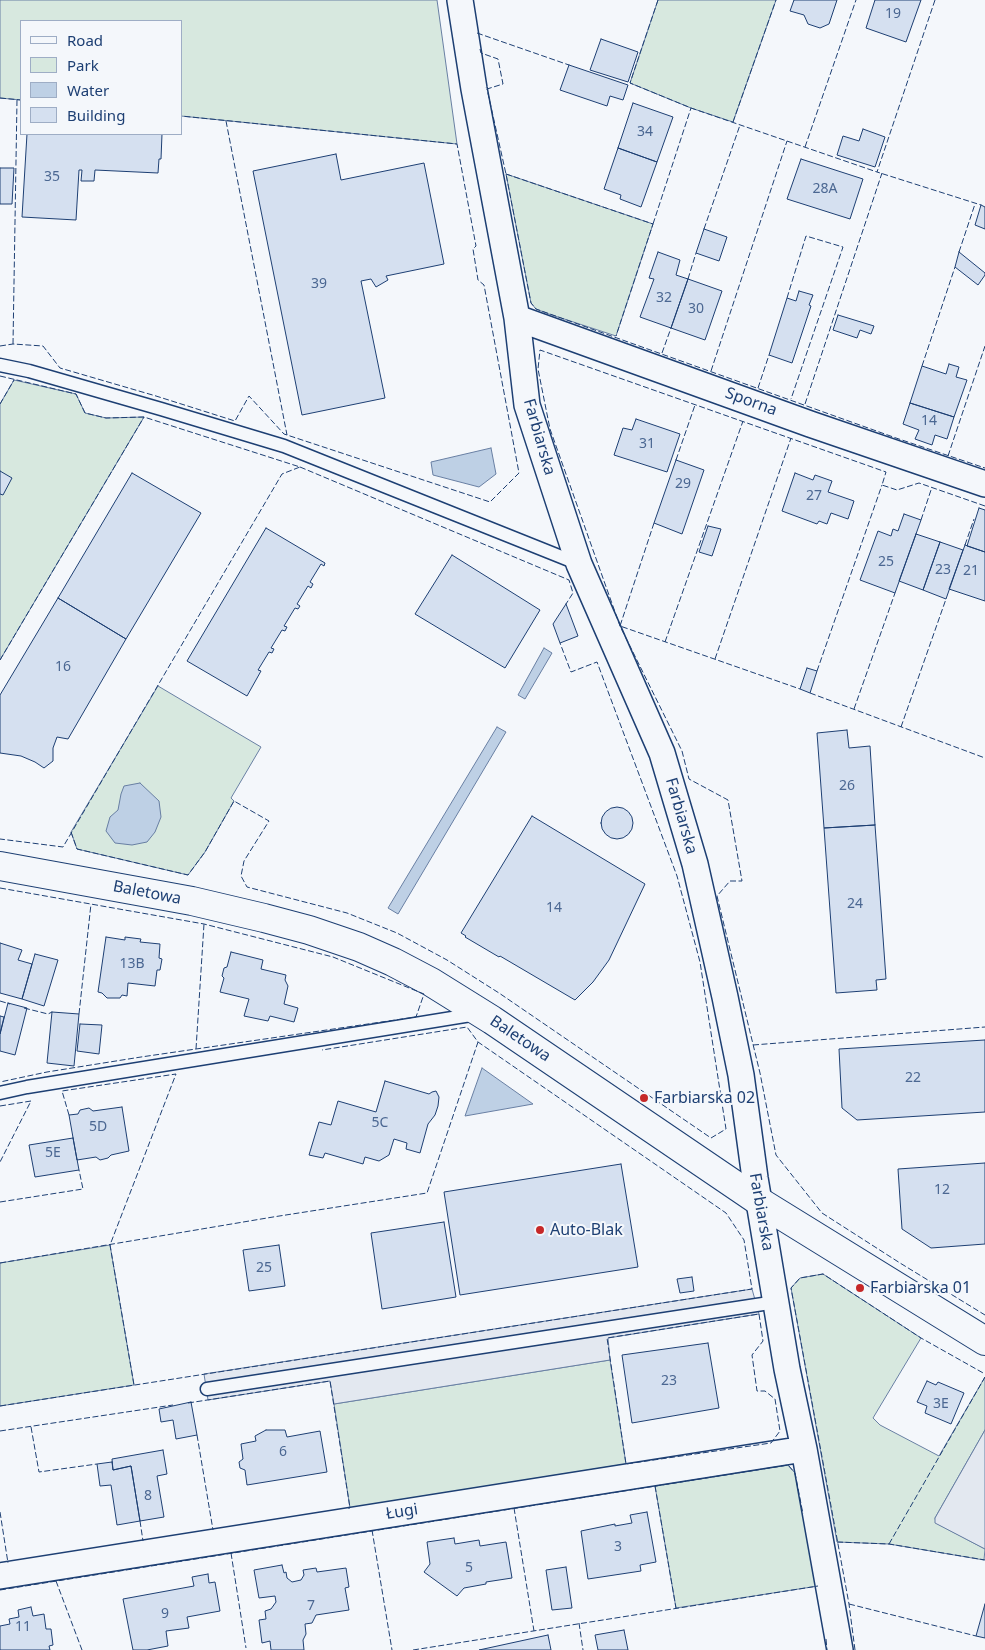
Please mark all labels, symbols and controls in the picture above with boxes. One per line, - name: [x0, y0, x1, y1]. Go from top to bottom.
- house number: 19: [885, 6, 901, 22]
- legend: [20, 20, 182, 135]
- text: Road: [67, 30, 103, 50]
- text: Park: [67, 55, 99, 75]
- text: Water: [67, 80, 109, 100]
- text: Building: [67, 105, 125, 125]
- house number: 34: [637, 124, 653, 140]
- house number: 35: [44, 169, 60, 185]
- house number: 28A: [813, 181, 837, 197]
- house number: 39: [311, 276, 327, 292]
- house number: 32: [656, 290, 672, 306]
- house number: 30: [688, 301, 704, 317]
- street label: Sporna: [722, 384, 780, 420]
- street label: Farbiarska: [519, 397, 559, 477]
- house number: 14: [921, 413, 937, 429]
- house number: 31: [639, 436, 655, 452]
- house number: 29: [675, 476, 691, 492]
- house number: 27: [806, 488, 822, 504]
- house number: 25: [878, 554, 894, 570]
- house number: 23: [935, 562, 951, 578]
- house number: 21: [963, 563, 979, 579]
- house number: 16: [55, 659, 71, 675]
- street label: Farbiarska: [661, 776, 701, 856]
- house number: 26: [839, 778, 855, 794]
- street label: Baletowa: [111, 877, 183, 909]
- house number: 24: [847, 896, 863, 912]
- house number: 14: [546, 900, 562, 916]
- house number: 13B: [119, 956, 145, 972]
- street label: Baletowa: [486, 1012, 554, 1066]
- house number: 22: [905, 1070, 921, 1086]
- place label: Farbiarska 02: [654, 1088, 755, 1108]
- marker: Farbiarska 02: [638, 1092, 650, 1104]
- house number: 5C: [372, 1115, 388, 1131]
- house number: 5D: [89, 1119, 107, 1135]
- house number: 5E: [45, 1145, 61, 1161]
- street label: Farbiarska: [745, 1172, 777, 1252]
- house number: 12: [934, 1182, 950, 1198]
- place label: Auto-Blak: [550, 1220, 623, 1240]
- marker: Auto-Blak: [534, 1224, 546, 1236]
- house number: 25: [256, 1260, 272, 1276]
- place label: Farbiarska 01: [870, 1278, 971, 1298]
- marker: Farbiarska 01: [854, 1282, 866, 1294]
- house number: 23: [661, 1373, 677, 1389]
- house number: 3E: [933, 1396, 949, 1412]
- house number: 6: [279, 1444, 287, 1460]
- house number: 8: [144, 1488, 152, 1504]
- street label: Ługi: [385, 1500, 419, 1524]
- house number: 3: [614, 1539, 622, 1555]
- house number: 5: [465, 1560, 473, 1576]
- house number: 7: [307, 1598, 315, 1614]
- house number: 9: [161, 1606, 169, 1622]
- house number: 11: [15, 1619, 31, 1635]

